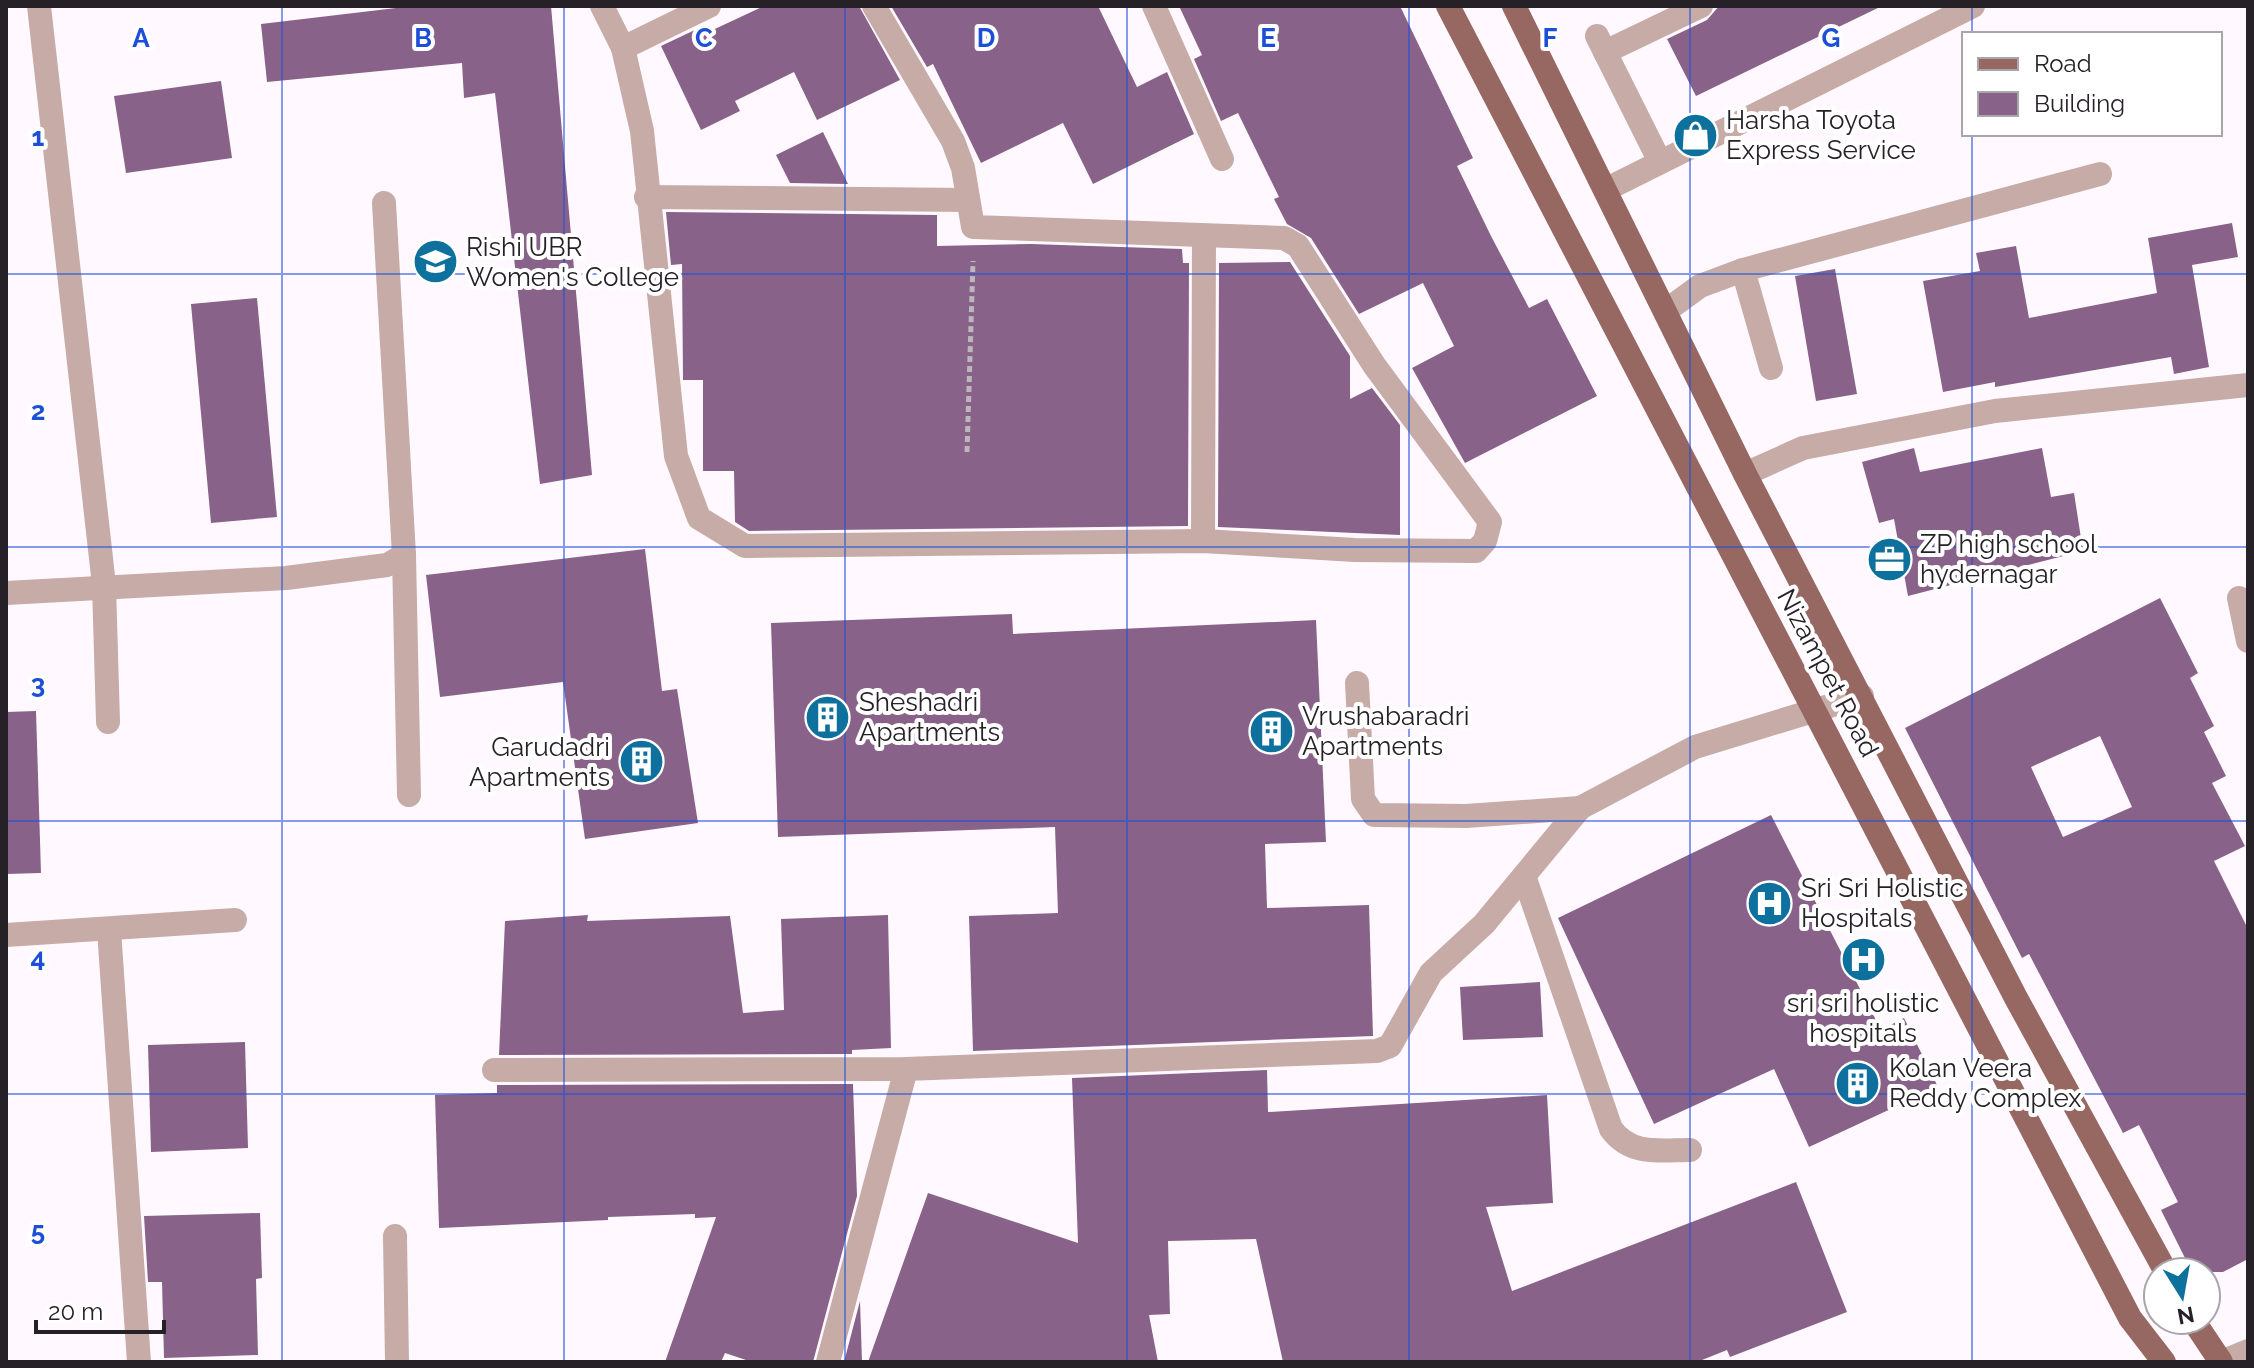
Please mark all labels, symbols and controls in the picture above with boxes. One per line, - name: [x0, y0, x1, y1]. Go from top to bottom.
- text: A: [132, 23, 150, 53]
- text: B: [414, 23, 432, 53]
- text: C: [695, 23, 713, 53]
- text: D: [977, 23, 995, 53]
- text: E: [1260, 23, 1276, 53]
- text: F: [1543, 23, 1558, 53]
- text: G: [1822, 23, 1840, 53]
- legend: [1962, 32, 2222, 136]
- text: Road: [2034, 49, 2092, 78]
- text: Building: [2034, 89, 2125, 118]
- place label: Harsha Toyota Express Service: [1726, 105, 1916, 165]
- shop icon: Harsha Toyota Express Service: [1671, 111, 1719, 159]
- text: 1: [32, 122, 45, 152]
- place label: Rishi UBR Women's College: [466, 232, 679, 292]
- school or university icon: Rishi UBR Women's College: [411, 238, 459, 286]
- text: 2: [31, 396, 45, 426]
- place label: ZP high school hydernagar: [1920, 529, 2098, 589]
- office icon: ZP high school hydernagar: [1865, 535, 1913, 583]
- street label: Nizampet Road: [1771, 584, 1885, 762]
- text: 3: [31, 669, 45, 699]
- place label: Sheshadri Apartments: [859, 687, 1000, 747]
- building icon: Sheshadri Apartments: [804, 693, 852, 741]
- place label: Vrushabaradri Apartments: [1302, 701, 1469, 761]
- building icon: Vrushabaradri Apartments: [1247, 707, 1295, 755]
- place label: Garudadri Apartments: [469, 732, 610, 792]
- building icon: Garudadri Apartments: [617, 738, 665, 786]
- place label: Sri Sri Holistic Hospitals: [1801, 873, 1964, 933]
- hospital icon: Sri Sri Holistic Hospitals: [1746, 879, 1794, 927]
- hospital icon: sri sri holistic hospitals: [1839, 936, 1887, 984]
- text: 4: [31, 943, 45, 973]
- place label: sri sri holistic hospitals: [1787, 988, 1939, 1048]
- place label: Kolan Veera Reddy Complex: [1889, 1053, 2081, 1113]
- building icon: Kolan Veera Reddy Complex: [1834, 1059, 1882, 1107]
- text: 5: [31, 1216, 45, 1246]
- north arrow: [2142, 1256, 2222, 1336]
- scale bar: [36, 1284, 164, 1334]
- text: 20 m: [48, 1297, 103, 1326]
- text: N: [2175, 1301, 2197, 1330]

